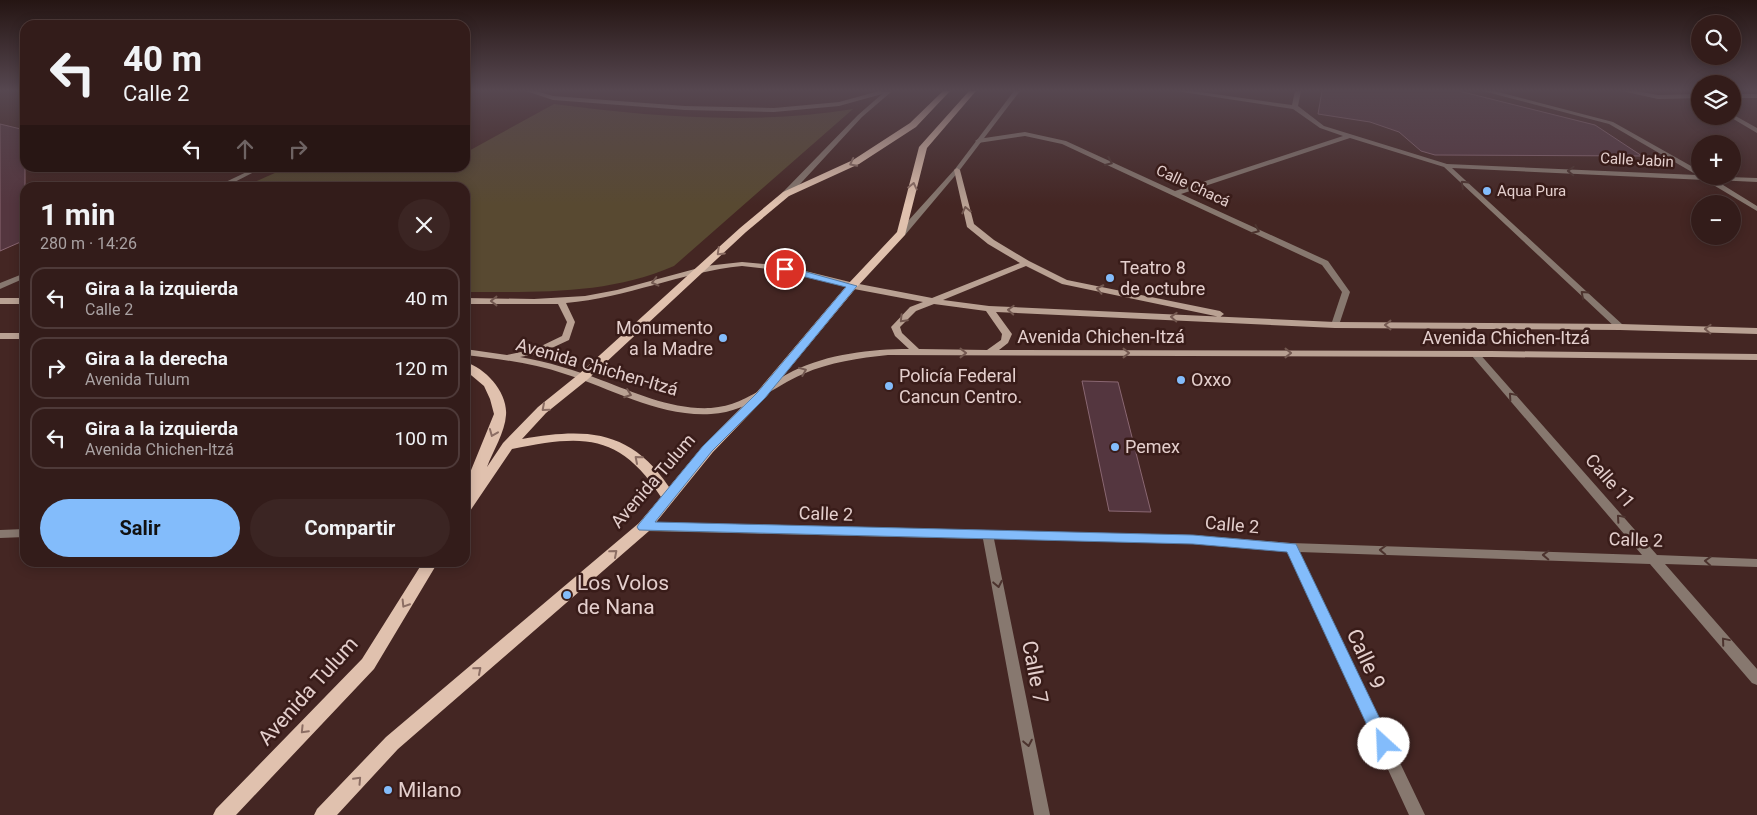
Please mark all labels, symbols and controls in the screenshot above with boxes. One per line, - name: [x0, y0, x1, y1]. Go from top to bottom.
- map controls: [1691, 15, 1741, 245]
- button: search: [1691, 15, 1741, 65]
- text: 40 m: [123, 39, 202, 80]
- icon: left: [40, 40, 105, 105]
- button: layers: [1691, 75, 1741, 125]
- text: Calle 2: [123, 81, 189, 106]
- icon: left: [178, 135, 206, 163]
- icon: ahead: [231, 135, 259, 163]
- icon: right: [284, 135, 312, 163]
- button: +: [1691, 135, 1741, 185]
- street label: Calle Jabin: [1600, 149, 1674, 171]
- one-way arrow: [1104, 155, 1113, 166]
- one-way arrow: [850, 157, 859, 167]
- street label: Calle Chacá: [1153, 161, 1233, 211]
- one-way arrow: [1567, 166, 1575, 176]
- one-way arrow: [1461, 181, 1470, 190]
- one-way arrow: [907, 182, 918, 191]
- place label: Aqua Pura: [1497, 182, 1566, 200]
- marker: Aqua Pura: [1481, 185, 1493, 197]
- button: −: [1691, 195, 1741, 245]
- text: 1 min: [40, 197, 115, 232]
- button: close: [398, 199, 450, 251]
- one-way arrow: [961, 206, 972, 215]
- one-way arrow: [1251, 224, 1260, 235]
- text: 280 m · 14:26: [40, 234, 137, 253]
- one-way arrow: [717, 246, 726, 255]
- pin: [764, 248, 806, 290]
- icon: arrive: [771, 255, 799, 283]
- place label: Teatro 8 de octubre: [1120, 257, 1205, 299]
- marker: Teatro 8 de octubre: [1104, 272, 1116, 284]
- one-way arrow: [650, 276, 659, 287]
- text: Gira a la izquierda: [85, 277, 238, 300]
- icon: left: [42, 284, 70, 312]
- one-way arrow: [1096, 285, 1104, 295]
- text: 40 m: [405, 287, 448, 310]
- one-way arrow: [1580, 291, 1589, 300]
- one-way arrow: [490, 296, 498, 306]
- text: Calle 2: [85, 300, 133, 319]
- one-way arrow: [1007, 304, 1015, 315]
- one-way arrow: [1169, 312, 1177, 323]
- one-way arrow: [900, 313, 909, 322]
- place label: Monumento a la Madre: [616, 317, 713, 359]
- one-way arrow: [1384, 320, 1392, 330]
- one-way arrow: [1704, 324, 1712, 335]
- street label: Avenida Chichen-Itzá: [1017, 326, 1185, 347]
- street label: Avenida Chichen-Itzá: [1422, 327, 1590, 348]
- marker: Monumento a la Madre: [717, 332, 729, 344]
- street label: Avenida Chichen-Itzá: [514, 333, 681, 400]
- text: Gira a la derecha: [85, 347, 228, 370]
- one-way arrow: [960, 348, 967, 358]
- one-way arrow: [1122, 348, 1130, 358]
- one-way arrow: [1284, 348, 1292, 358]
- icon: right: [42, 354, 70, 382]
- text: 120 m: [395, 357, 448, 380]
- place label: Policía Federal Cancun Centro.: [899, 365, 1022, 407]
- one-way arrow: [798, 367, 807, 377]
- place label: Oxxo: [1191, 369, 1231, 390]
- text: Avenida Tulum: [85, 370, 190, 389]
- marker: Oxxo: [1175, 374, 1187, 386]
- marker: Policía Federal Cancun Centro.: [883, 380, 895, 392]
- one-way arrow: [624, 388, 632, 398]
- one-way arrow: [1510, 393, 1518, 402]
- one-way arrow: [542, 402, 551, 411]
- text: Gira a la izquierda: [85, 417, 238, 440]
- icon: left: [42, 424, 70, 452]
- text: 100 m: [395, 427, 448, 450]
- one-way arrow: [488, 428, 499, 437]
- street label: Avenida Tulum: [606, 429, 699, 532]
- place label: Pemex: [1125, 436, 1180, 457]
- text: Avenida Chichen-Itzá: [85, 440, 234, 459]
- marker: Pemex: [1109, 441, 1121, 453]
- street label: Calle 11: [1581, 449, 1639, 512]
- one-way arrow: [634, 455, 643, 464]
- button: Salir: [40, 499, 240, 557]
- button: Compartir: [250, 499, 450, 557]
- street label: Calle 2: [798, 502, 854, 525]
- street label: Calle 2: [1204, 512, 1260, 537]
- one-way arrow: [1616, 515, 1625, 524]
- street label: Calle 2: [1608, 528, 1664, 551]
- one-way arrow: [1379, 545, 1387, 555]
- one-way arrow: [608, 550, 617, 558]
- one-way arrow: [1542, 550, 1550, 560]
- one-way arrow: [1704, 555, 1712, 566]
- place label: Los Volos de Nana: [577, 571, 669, 619]
- one-way arrow: [992, 579, 1002, 588]
- marker: Los Volos de Nana: [561, 589, 573, 601]
- one-way arrow: [402, 598, 411, 607]
- street label: Calle 9: [1342, 625, 1390, 693]
- street label: Avenida Tulum: [253, 632, 363, 750]
- one-way arrow: [1722, 638, 1731, 647]
- street label: Calle 7: [1017, 639, 1053, 705]
- one-way arrow: [472, 667, 481, 676]
- position arrow: [1357, 717, 1409, 769]
- one-way arrow: [301, 725, 310, 734]
- one-way arrow: [1023, 739, 1033, 748]
- one-way arrow: [352, 776, 361, 785]
- place label: Milano: [398, 778, 462, 802]
- marker: Milano: [382, 784, 394, 796]

